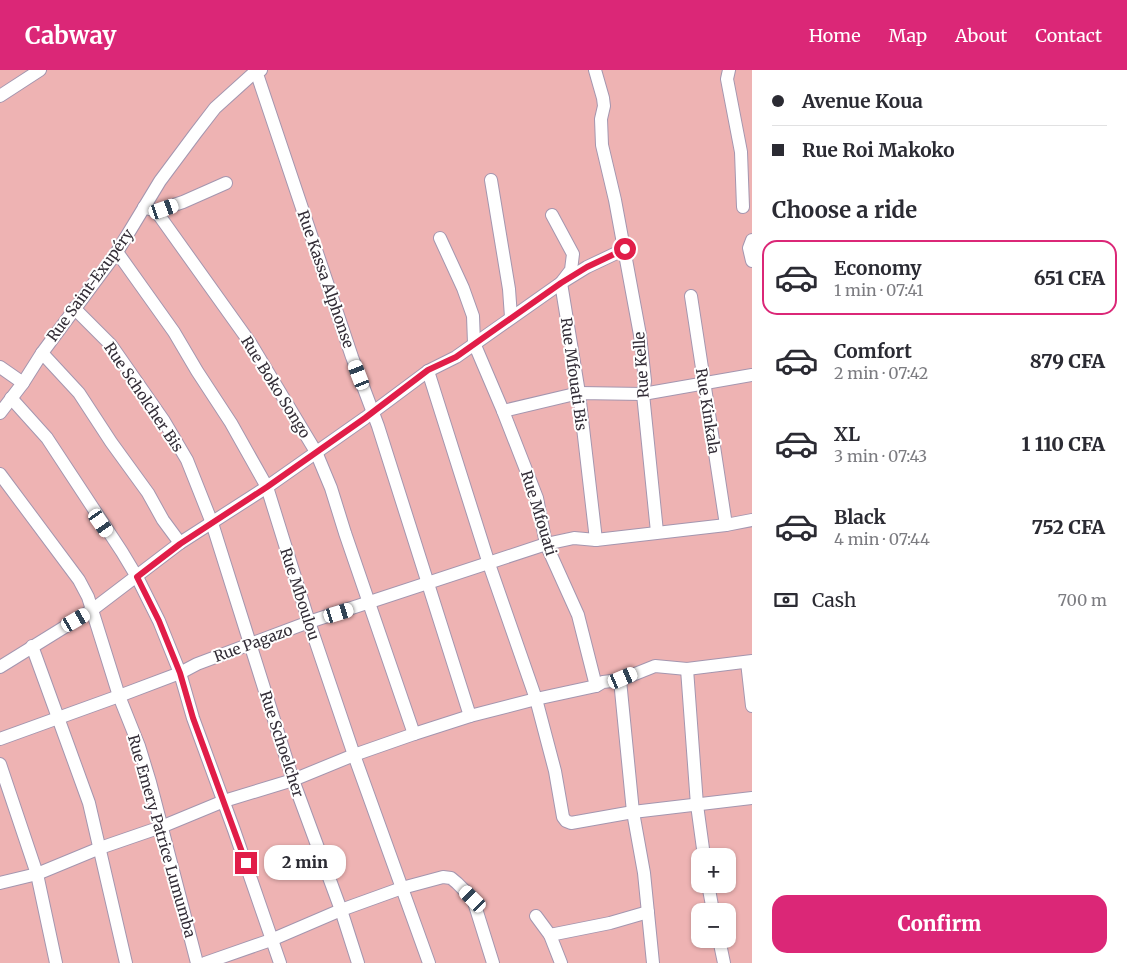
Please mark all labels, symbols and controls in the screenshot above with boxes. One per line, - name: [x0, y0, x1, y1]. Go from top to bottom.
- text: Cabway: [25, 20, 117, 51]
- text: Home: [809, 24, 861, 47]
- text: Map: [889, 24, 927, 47]
- text: About: [955, 24, 1007, 47]
- text: Contact: [1035, 24, 1102, 47]
- text: Avenue Koua: [802, 89, 923, 113]
- text: Rue Roi Makoko: [802, 138, 955, 162]
- text: Choose a ride: [772, 196, 917, 224]
- car: [147, 197, 180, 221]
- street label: Rue Kassa Alphonse: [293, 208, 359, 351]
- street label: Rue Saint-Exupéry: [43, 225, 138, 345]
- route start: [614, 238, 636, 260]
- icon: car: [774, 255, 819, 300]
- text: Economy: [834, 256, 922, 280]
- text: 651 CFA: [1034, 266, 1105, 290]
- text: 1 min · 07:41: [834, 280, 923, 300]
- street label: Rue Mfouati Bis: [557, 316, 591, 432]
- street label: Rue Kelle: [629, 331, 653, 399]
- street label: Rue Boko Songo: [237, 332, 315, 442]
- icon: car: [774, 338, 819, 383]
- street label: Rue Scholcher Bis: [100, 339, 188, 455]
- text: Comfort: [834, 339, 912, 363]
- text: 879 CFA: [1030, 349, 1105, 373]
- car: [346, 358, 371, 392]
- text: 2 min · 07:42: [834, 363, 928, 383]
- street label: Rue Kinkala: [692, 367, 724, 455]
- icon: car: [774, 421, 819, 466]
- text: XL: [834, 422, 860, 446]
- text: 1 110 CFA: [1021, 432, 1105, 456]
- text: 3 min · 07:43: [834, 446, 927, 466]
- street label: Rue Mfouati: [517, 468, 561, 558]
- icon: car: [774, 504, 819, 549]
- text: Black: [834, 505, 886, 529]
- car: [86, 506, 115, 540]
- text: 752 CFA: [1031, 515, 1105, 539]
- text: 4 min · 07:44: [834, 529, 930, 549]
- street label: Rue Mboulou: [276, 545, 324, 643]
- icon: cash: [772, 586, 800, 614]
- text: Cash: [812, 588, 856, 612]
- text: 700 m: [1058, 590, 1107, 610]
- car: [322, 601, 355, 625]
- car: [59, 606, 92, 634]
- street label: Rue Pagazo: [211, 620, 295, 666]
- car: [606, 665, 639, 691]
- street label: Rue Schoelcher: [256, 688, 308, 800]
- street label: Rue Emery Patrice Lumumba: [124, 732, 200, 940]
- callout: 2 min: [264, 846, 346, 880]
- map controls: [691, 848, 736, 948]
- button: +: [691, 848, 736, 893]
- route end: [235, 852, 257, 874]
- text: 2 min: [282, 852, 328, 872]
- car: [457, 883, 488, 915]
- button: Confirm: [772, 895, 1107, 953]
- button: −: [691, 903, 736, 948]

